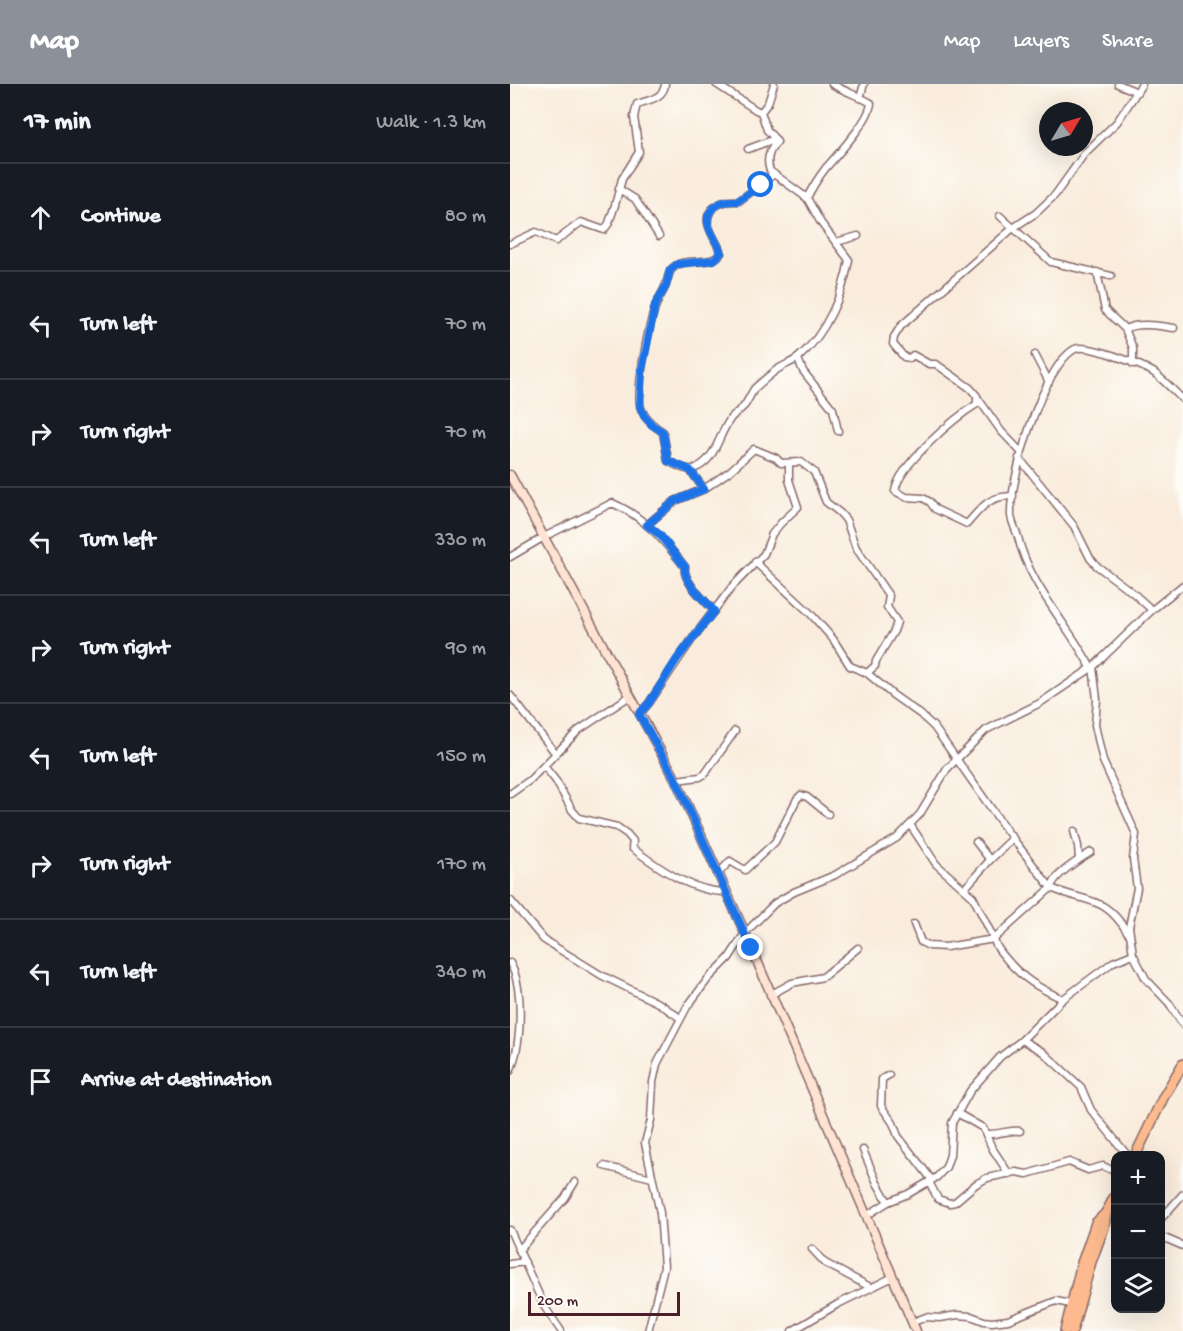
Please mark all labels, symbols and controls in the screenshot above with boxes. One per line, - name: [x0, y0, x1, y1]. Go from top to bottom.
- text: Map: [30, 26, 79, 59]
- text: Map: [944, 30, 980, 55]
- text: Layers: [1013, 30, 1069, 55]
- text: Share: [1102, 30, 1153, 55]
- north arrow: [1039, 102, 1093, 156]
- text: 17 min: [24, 108, 91, 139]
- text: Walk · 1.3 km: [376, 112, 486, 135]
- route start: [747, 171, 773, 197]
- icon: ahead: [24, 201, 57, 234]
- text: Continue: [81, 204, 161, 230]
- text: 80 m: [445, 206, 486, 229]
- icon: left: [24, 309, 57, 342]
- text: Turn left: [81, 312, 155, 338]
- text: 70 m: [445, 314, 486, 337]
- icon: right: [24, 417, 57, 450]
- text: Turn right: [81, 420, 169, 446]
- text: 70 m: [445, 422, 486, 445]
- icon: left: [24, 525, 57, 558]
- text: Turn left: [81, 528, 155, 554]
- text: 330 m: [435, 530, 486, 553]
- icon: right: [24, 633, 57, 666]
- text: Turn right: [81, 636, 169, 662]
- text: 90 m: [446, 638, 486, 661]
- icon: left: [24, 741, 57, 774]
- text: Turn left: [81, 744, 155, 770]
- text: 150 m: [437, 746, 486, 769]
- icon: right: [24, 849, 57, 882]
- text: Turn right: [81, 852, 169, 878]
- text: 170 m: [437, 854, 486, 877]
- route end: [737, 934, 763, 960]
- icon: left: [24, 957, 57, 990]
- text: Turn left: [81, 960, 155, 986]
- text: 340 m: [436, 962, 486, 985]
- icon: arrive: [24, 1065, 57, 1098]
- text: Arrive at destination: [81, 1068, 271, 1094]
- map controls: [1111, 1151, 1165, 1313]
- button: +: [1111, 1151, 1165, 1205]
- button: −: [1111, 1205, 1165, 1259]
- button: layers: [1111, 1259, 1165, 1313]
- scale bar: [528, 1289, 680, 1316]
- text: 200 m: [537, 1293, 578, 1312]

